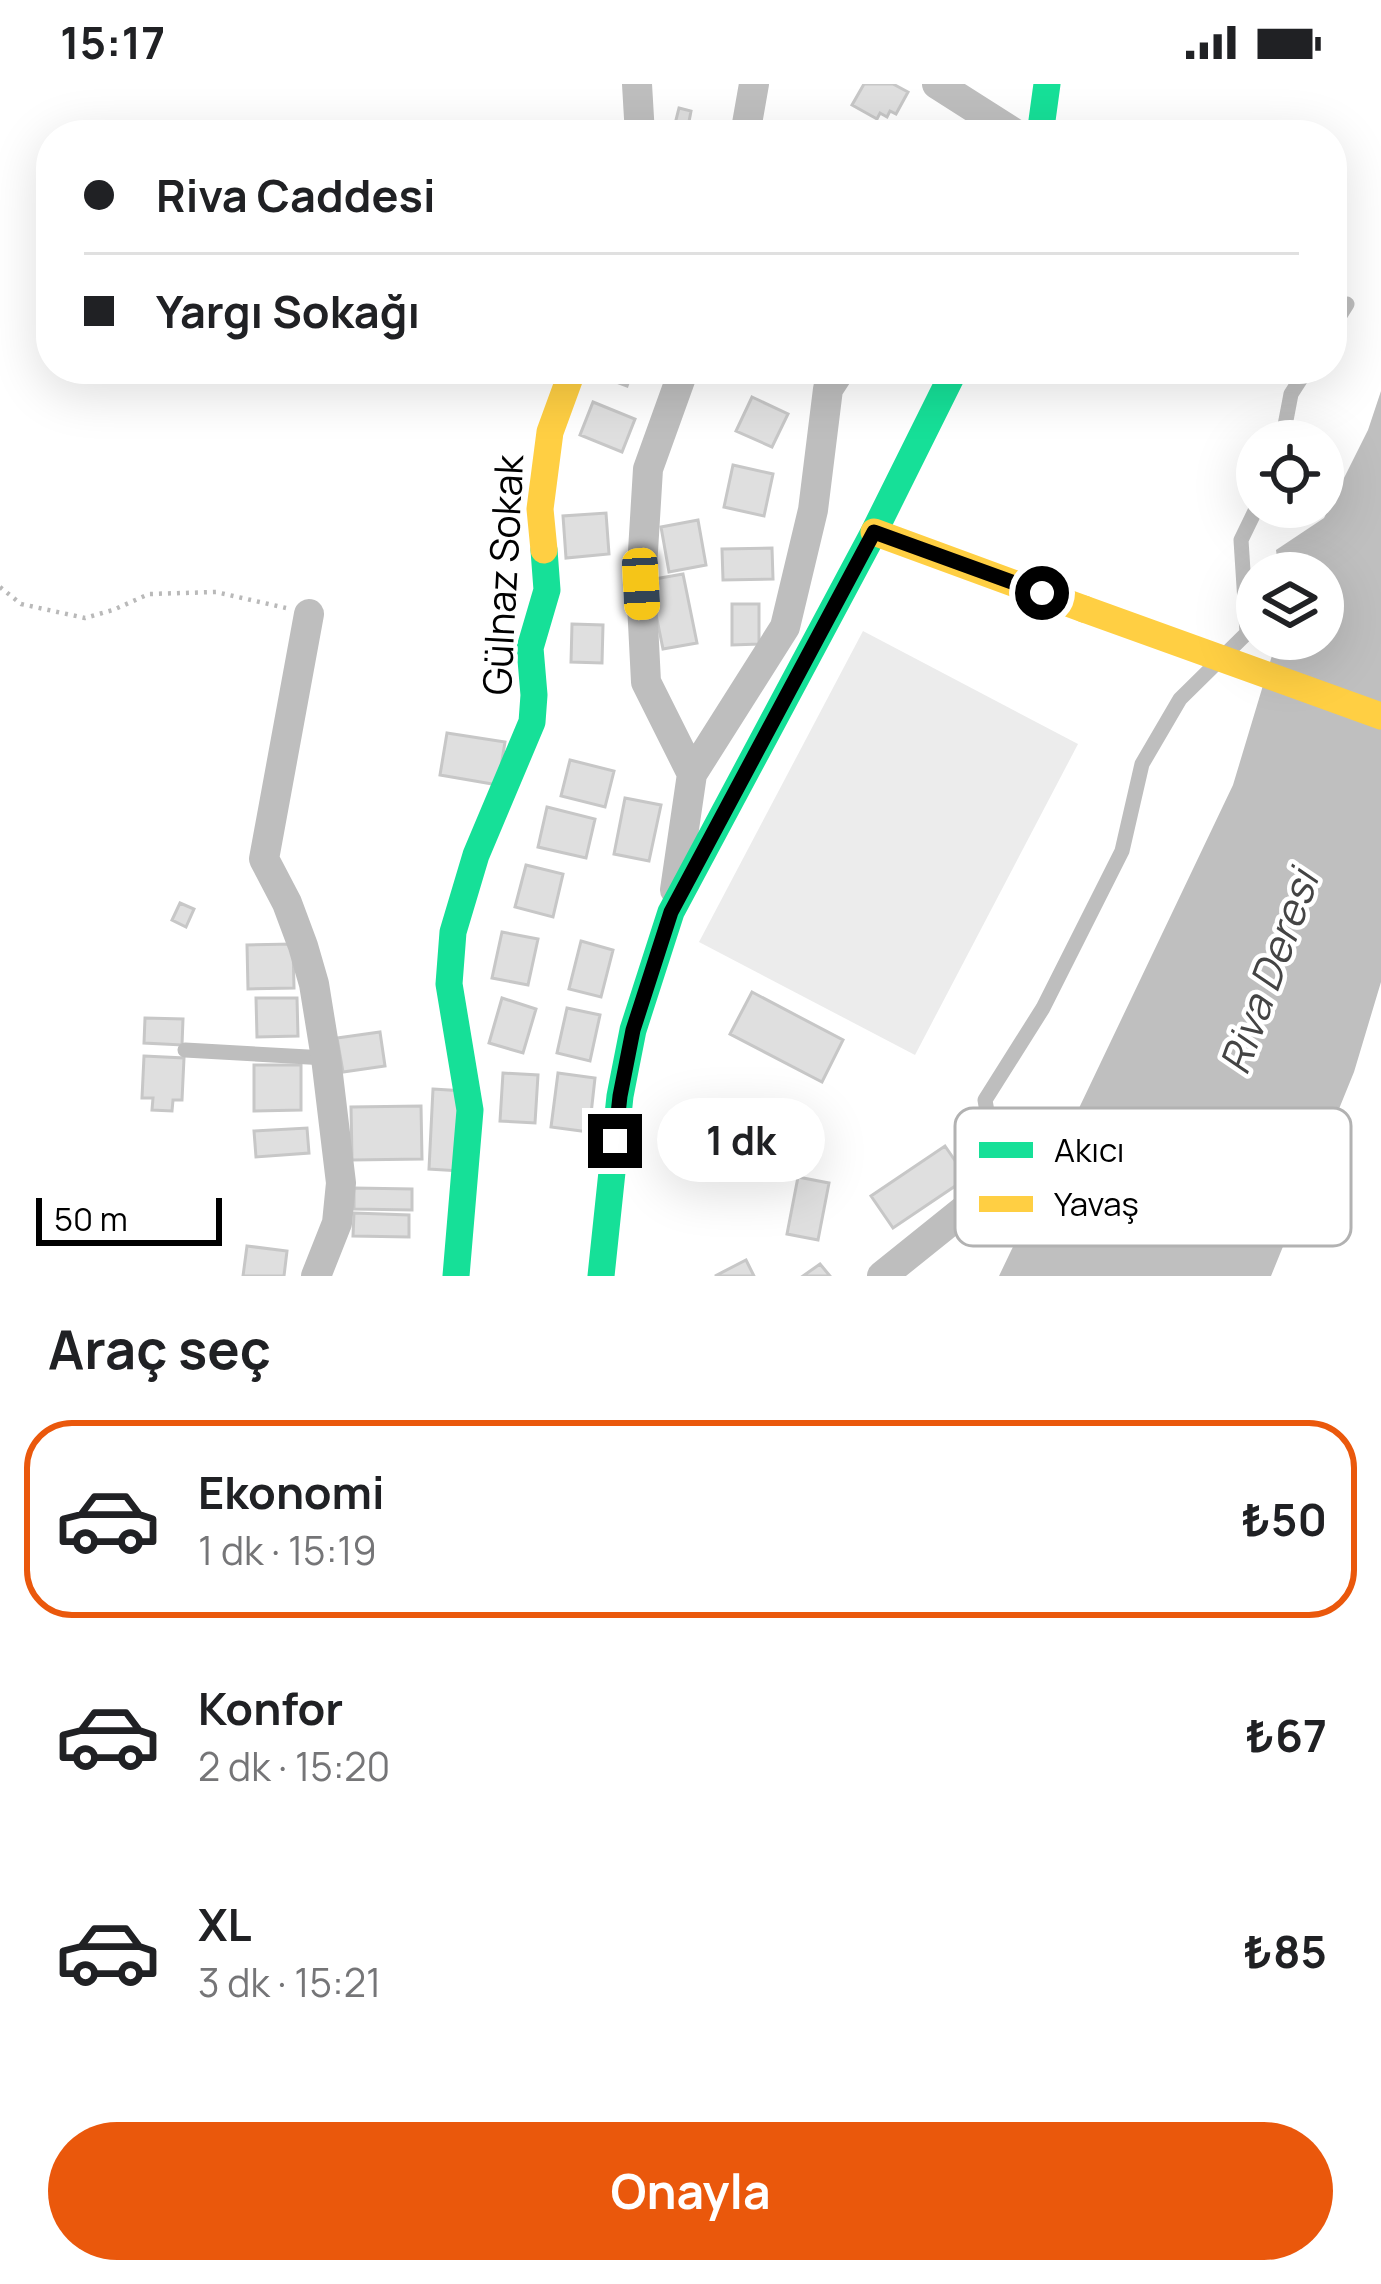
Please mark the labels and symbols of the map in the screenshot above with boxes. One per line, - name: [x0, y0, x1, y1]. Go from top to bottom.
- street label: Gülnaz Sokak: [469, 452, 535, 697]
- car: [621, 547, 661, 621]
- route start: [1015, 566, 1069, 620]
- water label: Riva Deresi: [1204, 858, 1333, 1082]
- callout: 1 dk: [657, 1099, 825, 1183]
- legend: [955, 1108, 1351, 1246]
- route end: [588, 1114, 642, 1168]
- text: Akıcı: [1054, 1127, 1124, 1172]
- text: Yavaş: [1054, 1181, 1139, 1226]
- scale bar: [36, 1192, 222, 1245]

